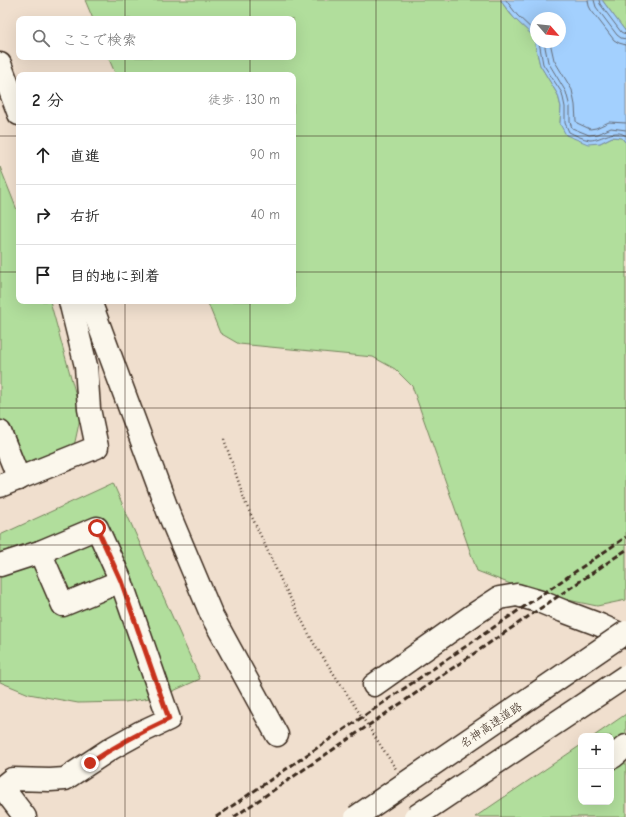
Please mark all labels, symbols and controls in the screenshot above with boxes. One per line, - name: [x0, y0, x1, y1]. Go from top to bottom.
- north arrow: [530, 12, 566, 48]
- search box: [16, 16, 296, 60]
- icon: search: [30, 27, 52, 49]
- text: ここで検索: [62, 31, 137, 49]
- text: 2 分: [32, 91, 64, 110]
- text: 徒歩 · 130 m: [208, 92, 280, 107]
- icon: ahead: [32, 144, 54, 166]
- text: 直進: [70, 147, 100, 165]
- text: 90 m: [250, 147, 280, 162]
- icon: right: [32, 204, 54, 226]
- text: 右折: [70, 207, 100, 225]
- text: 40 m: [251, 207, 280, 222]
- icon: arrive: [32, 264, 54, 286]
- text: 目的地に到着: [70, 267, 160, 285]
- route start: [88, 519, 106, 537]
- street label: 名神高速道路: [457, 699, 525, 751]
- map controls: [578, 733, 614, 805]
- button: +: [578, 733, 614, 769]
- route end: [81, 754, 99, 772]
- button: −: [578, 769, 614, 805]

